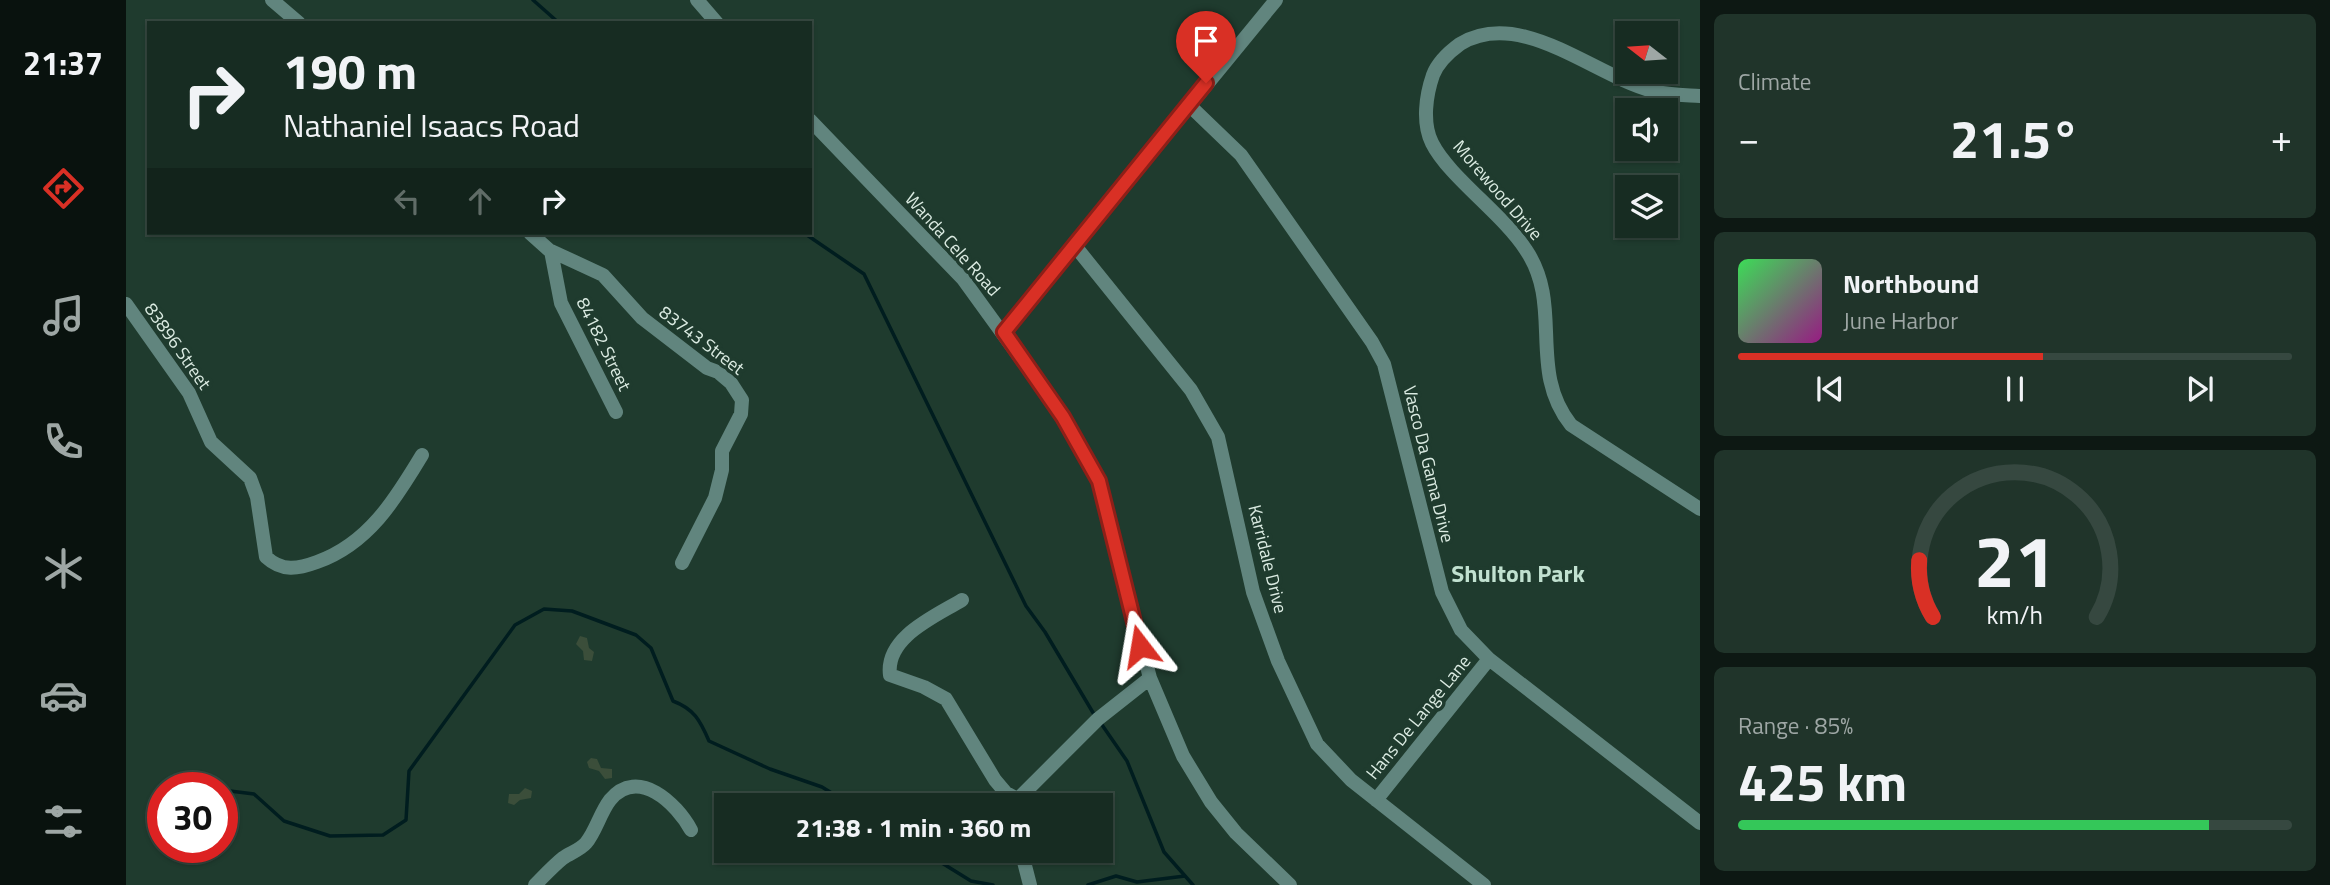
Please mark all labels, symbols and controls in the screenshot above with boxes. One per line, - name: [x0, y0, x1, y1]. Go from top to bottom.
- pin: [1176, 11, 1236, 83]
- north arrow: [1615, 21, 1678, 84]
- map controls: [1615, 21, 1678, 238]
- icon: arrive: [1187, 22, 1225, 60]
- text: 190 m: [283, 33, 417, 108]
- text: 21:37: [23, 39, 103, 87]
- icon: right: [168, 49, 259, 140]
- text: Climate: [1738, 64, 1811, 99]
- button: sound: [1615, 98, 1678, 161]
- text: 21.5°: [1950, 99, 2080, 178]
- text: Nathaniel Isaacs Road: [283, 101, 580, 149]
- text: −: [1738, 109, 1759, 167]
- text: +: [2271, 109, 2292, 167]
- street label: Morewood Drive: [1447, 134, 1549, 246]
- icon: directions: [39, 164, 88, 213]
- button: layers: [1615, 175, 1678, 238]
- icon: left: [388, 182, 426, 220]
- icon: ahead: [461, 182, 499, 220]
- icon: right: [534, 182, 572, 220]
- street label: Wanda Cele Road: [899, 186, 1007, 302]
- text: Northbound: [1843, 264, 1979, 303]
- icon: music: [39, 291, 88, 340]
- street label: 84182 Street: [570, 293, 639, 396]
- street label: 83896 Street: [138, 297, 218, 396]
- street label: 83743 Street: [654, 299, 751, 382]
- text: June Harbor: [1843, 303, 1958, 338]
- icon: previous: [1811, 370, 1849, 408]
- icon: pause: [1996, 370, 2034, 408]
- icon: next: [2181, 370, 2219, 408]
- street label: Vasco Da Gama Drive: [1396, 383, 1462, 545]
- icon: phone: [39, 417, 88, 466]
- street label: Karridale Drive: [1242, 502, 1294, 616]
- text: 21: [1974, 506, 2056, 616]
- icon: climate: [39, 544, 88, 593]
- district label: Shulton Park: [1451, 555, 1585, 591]
- text: km/h: [1987, 596, 2043, 634]
- position arrow: [1103, 609, 1177, 683]
- street label: Hans De Lange Lane: [1359, 649, 1477, 785]
- icon: car: [39, 671, 88, 720]
- text: Range · 85%: [1738, 708, 1853, 743]
- text: 425 km: [1738, 742, 1907, 821]
- speed limit sign: 30: [147, 772, 238, 863]
- icon: filters: [39, 797, 88, 846]
- text: 21:38 · 1 min · 360 m: [796, 808, 1031, 847]

